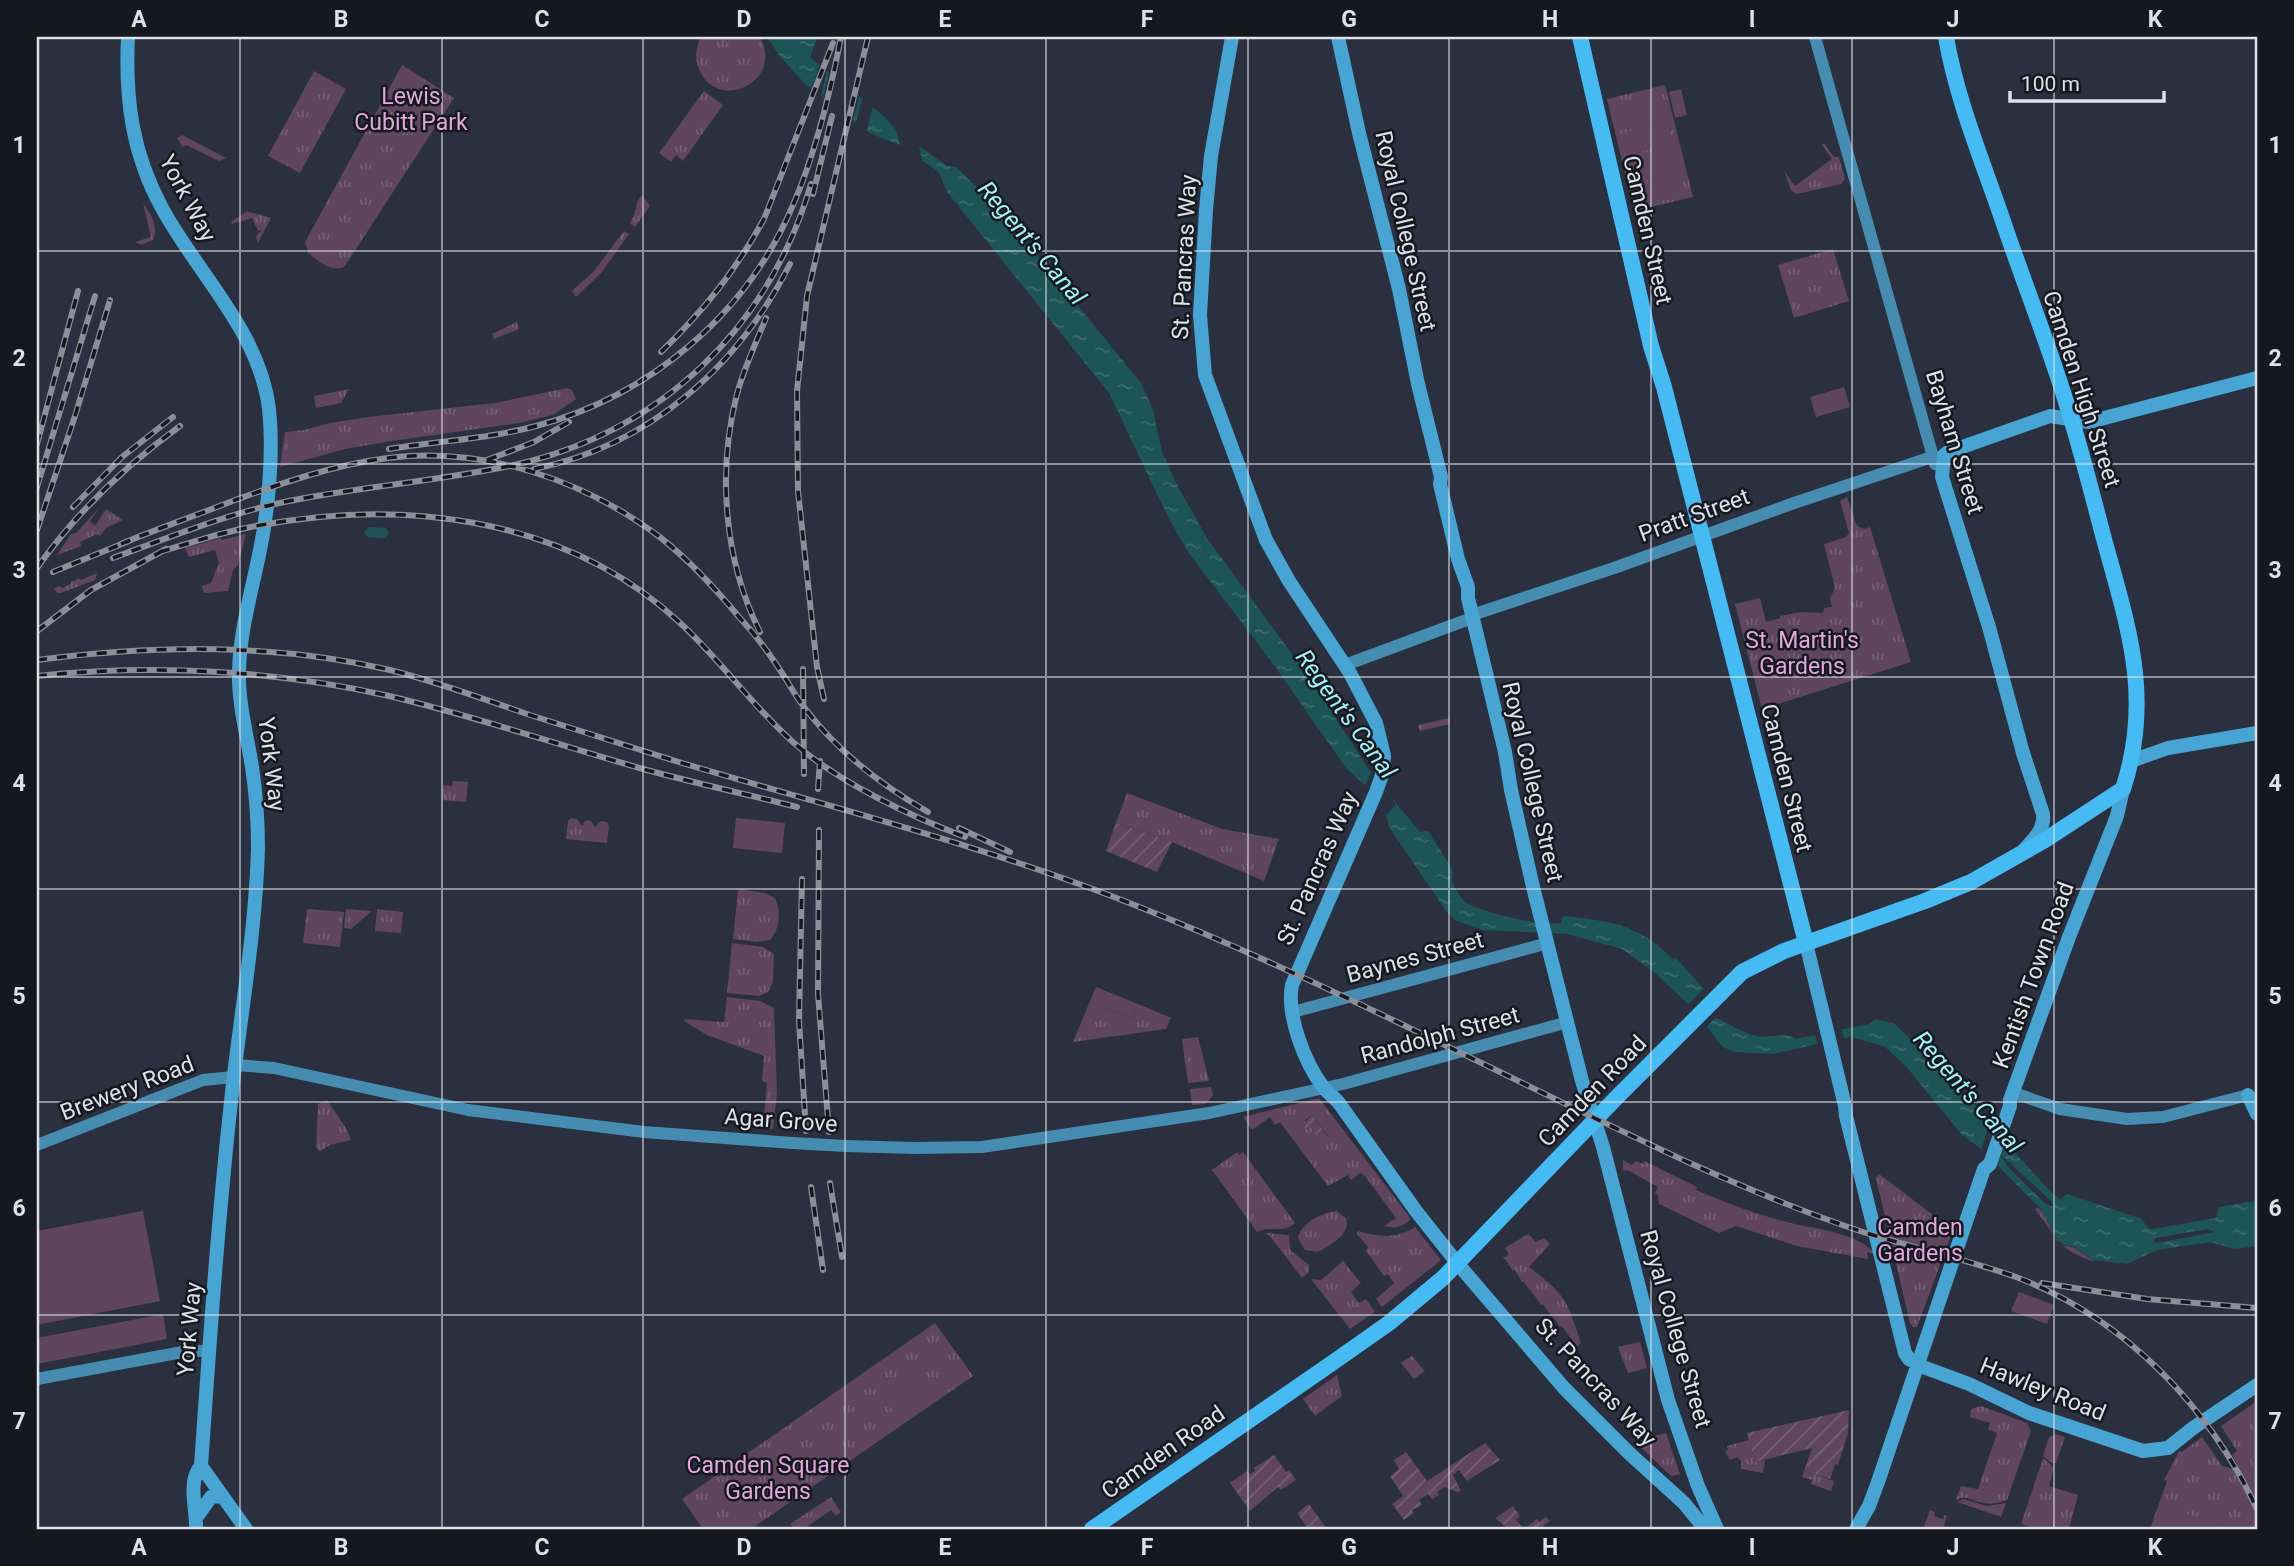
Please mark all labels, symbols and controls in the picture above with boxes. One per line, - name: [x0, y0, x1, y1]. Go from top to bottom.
- text: A: [131, 6, 147, 33]
- text: B: [334, 6, 348, 33]
- text: C: [534, 6, 550, 33]
- text: D: [737, 6, 751, 33]
- text: E: [939, 6, 952, 33]
- text: F: [1141, 6, 1154, 33]
- text: G: [1341, 6, 1357, 33]
- text: H: [1542, 6, 1558, 33]
- text: I: [1749, 6, 1755, 33]
- text: J: [1947, 6, 1959, 33]
- text: K: [2148, 6, 2163, 33]
- scale bar: [2010, 60, 2164, 104]
- text: 100 m: [2021, 72, 2080, 96]
- park label: Lewis Cubitt Park: [354, 83, 468, 136]
- street label: Royal College Street: [1369, 128, 1442, 334]
- text: 1: [12, 132, 26, 159]
- text: 1: [2268, 132, 2282, 159]
- street label: York Way: [153, 150, 222, 246]
- street label: Camden Street: [1617, 153, 1678, 307]
- street label: St. Pancras Way: [1167, 174, 1202, 340]
- water label: Regent's Canal: [972, 176, 1092, 311]
- street label: Camden High Street: [2037, 287, 2126, 491]
- text: 2: [12, 345, 26, 372]
- text: 2: [2268, 345, 2282, 372]
- street label: Bayham Street: [1920, 367, 1989, 517]
- street label: Pratt Street: [1635, 483, 1753, 548]
- text: 3: [12, 557, 26, 584]
- text: 3: [2268, 557, 2282, 584]
- park label: St. Martin's Gardens: [1745, 627, 1859, 680]
- water label: Regent's Canal: [1290, 644, 1402, 784]
- street label: Royal College Street: [1496, 679, 1569, 885]
- street label: Camden Street: [1755, 701, 1818, 855]
- street label: York Way: [252, 715, 291, 813]
- text: 4: [12, 770, 26, 797]
- text: 4: [2268, 770, 2282, 797]
- street label: St. Pancras Way: [1272, 787, 1363, 949]
- street label: Kentish Town Road: [1987, 878, 2080, 1072]
- street label: Baynes Street: [1344, 926, 1487, 989]
- text: 5: [12, 983, 26, 1010]
- text: 5: [2268, 983, 2282, 1010]
- street label: Randolph Street: [1358, 1001, 1522, 1070]
- water label: Regent's Canal: [1907, 1025, 2029, 1159]
- street label: Camden Road: [1533, 1030, 1652, 1153]
- street label: Brewery Road: [57, 1051, 198, 1126]
- street label: Agar Grove: [724, 1103, 838, 1138]
- text: 6: [12, 1195, 26, 1222]
- text: 6: [2268, 1195, 2282, 1222]
- park label: Camden Gardens: [1877, 1214, 1963, 1267]
- street label: Royal College Street: [1634, 1227, 1717, 1431]
- street label: York Way: [172, 1281, 207, 1377]
- street label: St. Pancras Way: [1529, 1313, 1662, 1452]
- street label: Hawley Road: [1976, 1352, 2110, 1427]
- street label: Camden Road: [1097, 1400, 1230, 1505]
- text: 7: [12, 1408, 26, 1435]
- text: 7: [2268, 1408, 2282, 1435]
- park label: Camden Square Gardens: [687, 1452, 849, 1505]
- text: A: [131, 1534, 147, 1561]
- text: B: [334, 1534, 348, 1561]
- text: C: [534, 1534, 550, 1561]
- text: D: [737, 1534, 751, 1561]
- text: E: [939, 1534, 952, 1561]
- text: F: [1141, 1534, 1154, 1561]
- text: G: [1341, 1534, 1357, 1561]
- text: H: [1542, 1534, 1558, 1561]
- text: I: [1749, 1534, 1755, 1561]
- text: J: [1947, 1534, 1959, 1561]
- text: K: [2148, 1534, 2163, 1561]

